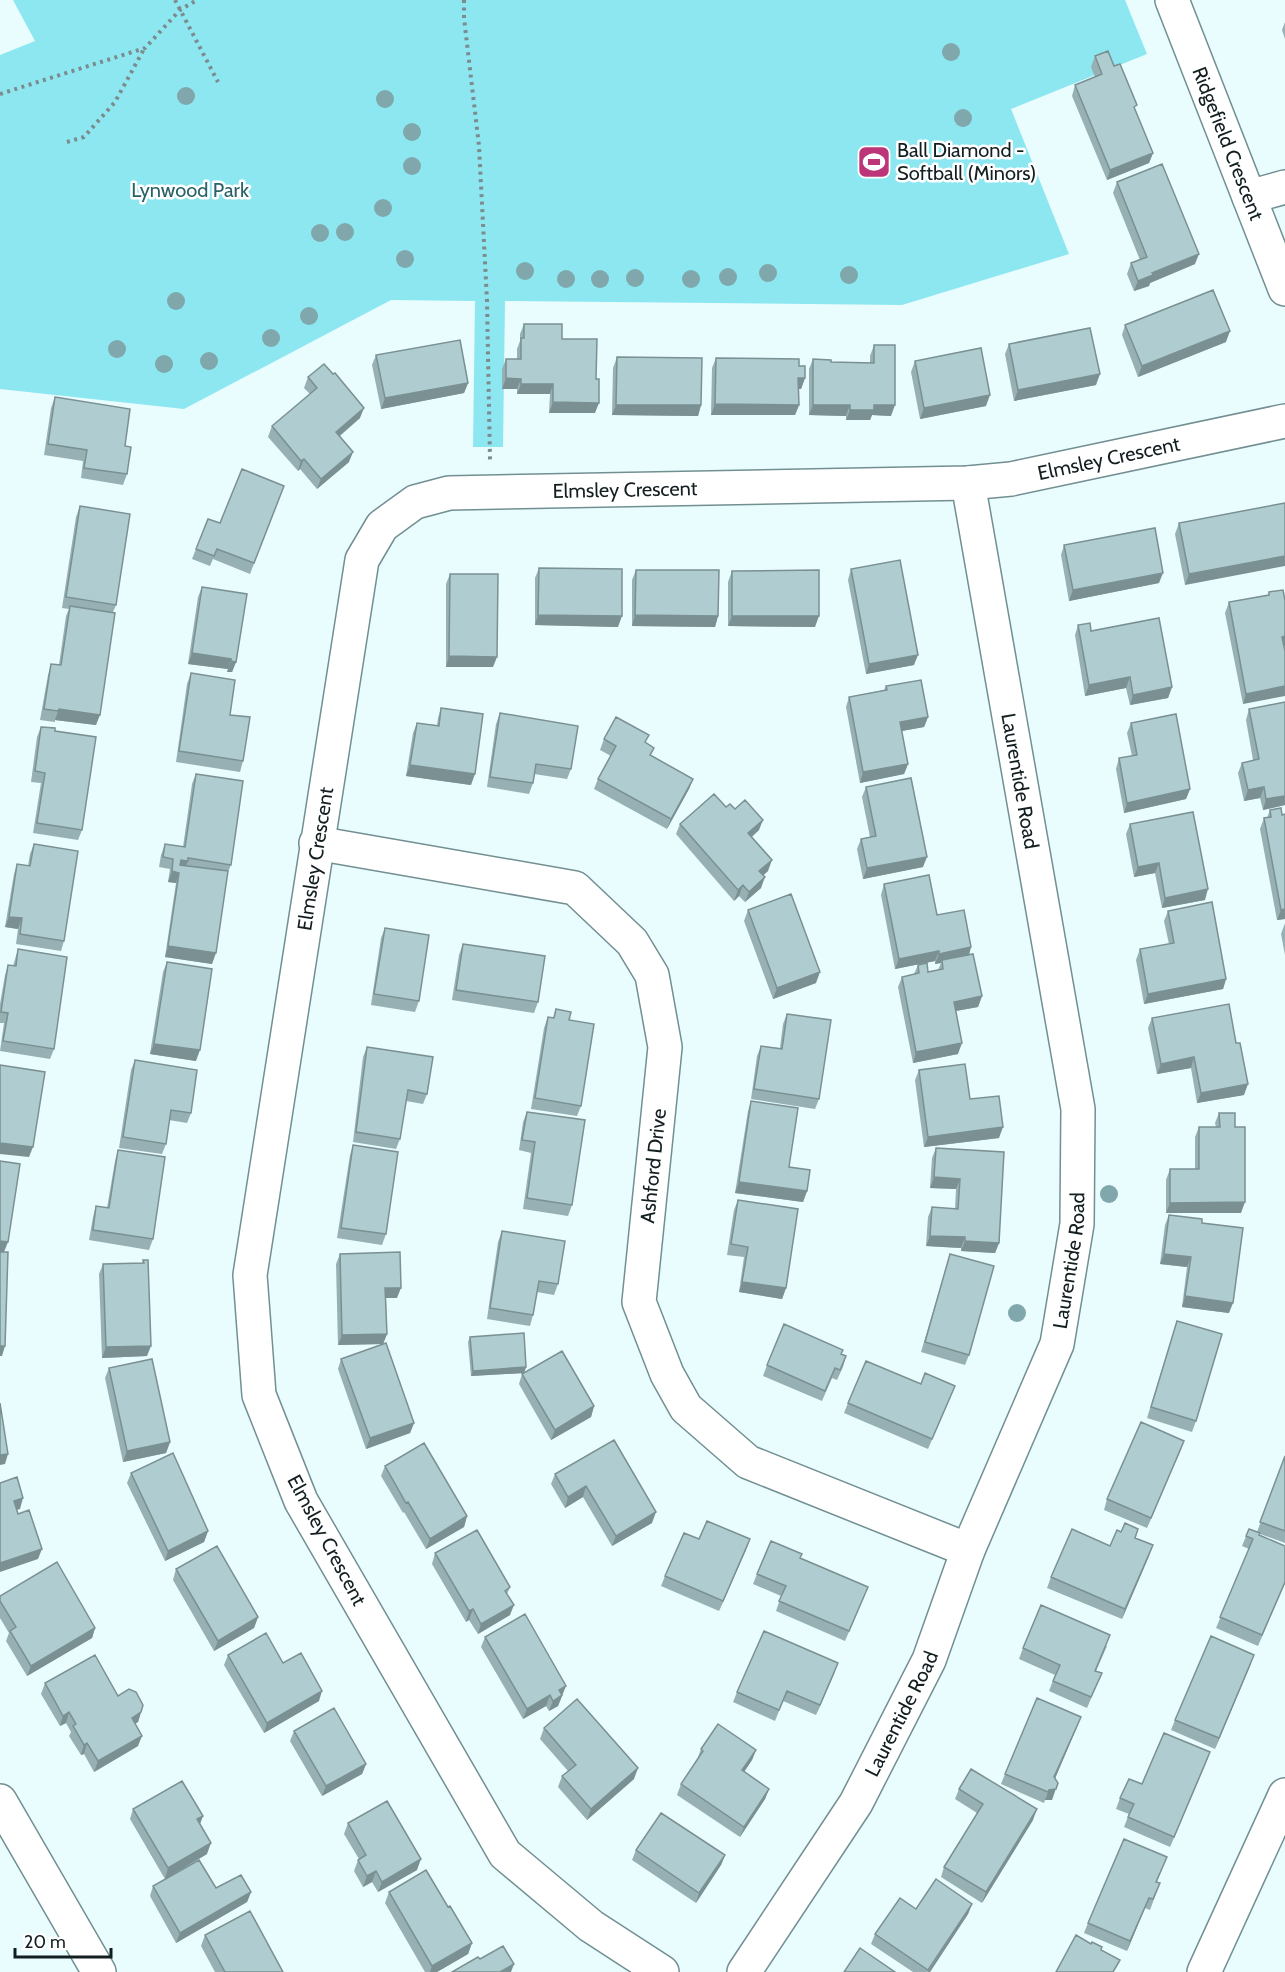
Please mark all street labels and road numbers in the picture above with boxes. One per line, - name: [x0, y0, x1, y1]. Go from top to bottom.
- street label: Ridgefield Crescent: [1187, 63, 1269, 224]
- street label: Elmsley Crescent: [1035, 432, 1182, 485]
- street label: Elmsley Crescent: [552, 476, 698, 503]
- street label: Laurentide Road: [996, 711, 1044, 851]
- street label: Elmsley Crescent: [292, 785, 338, 932]
- street label: Ashford Drive: [635, 1107, 671, 1225]
- street label: Laurentide Road: [1048, 1192, 1089, 1330]
- street label: Elmsley Crescent: [282, 1470, 372, 1610]
- street label: Laurentide Road: [860, 1648, 943, 1780]

